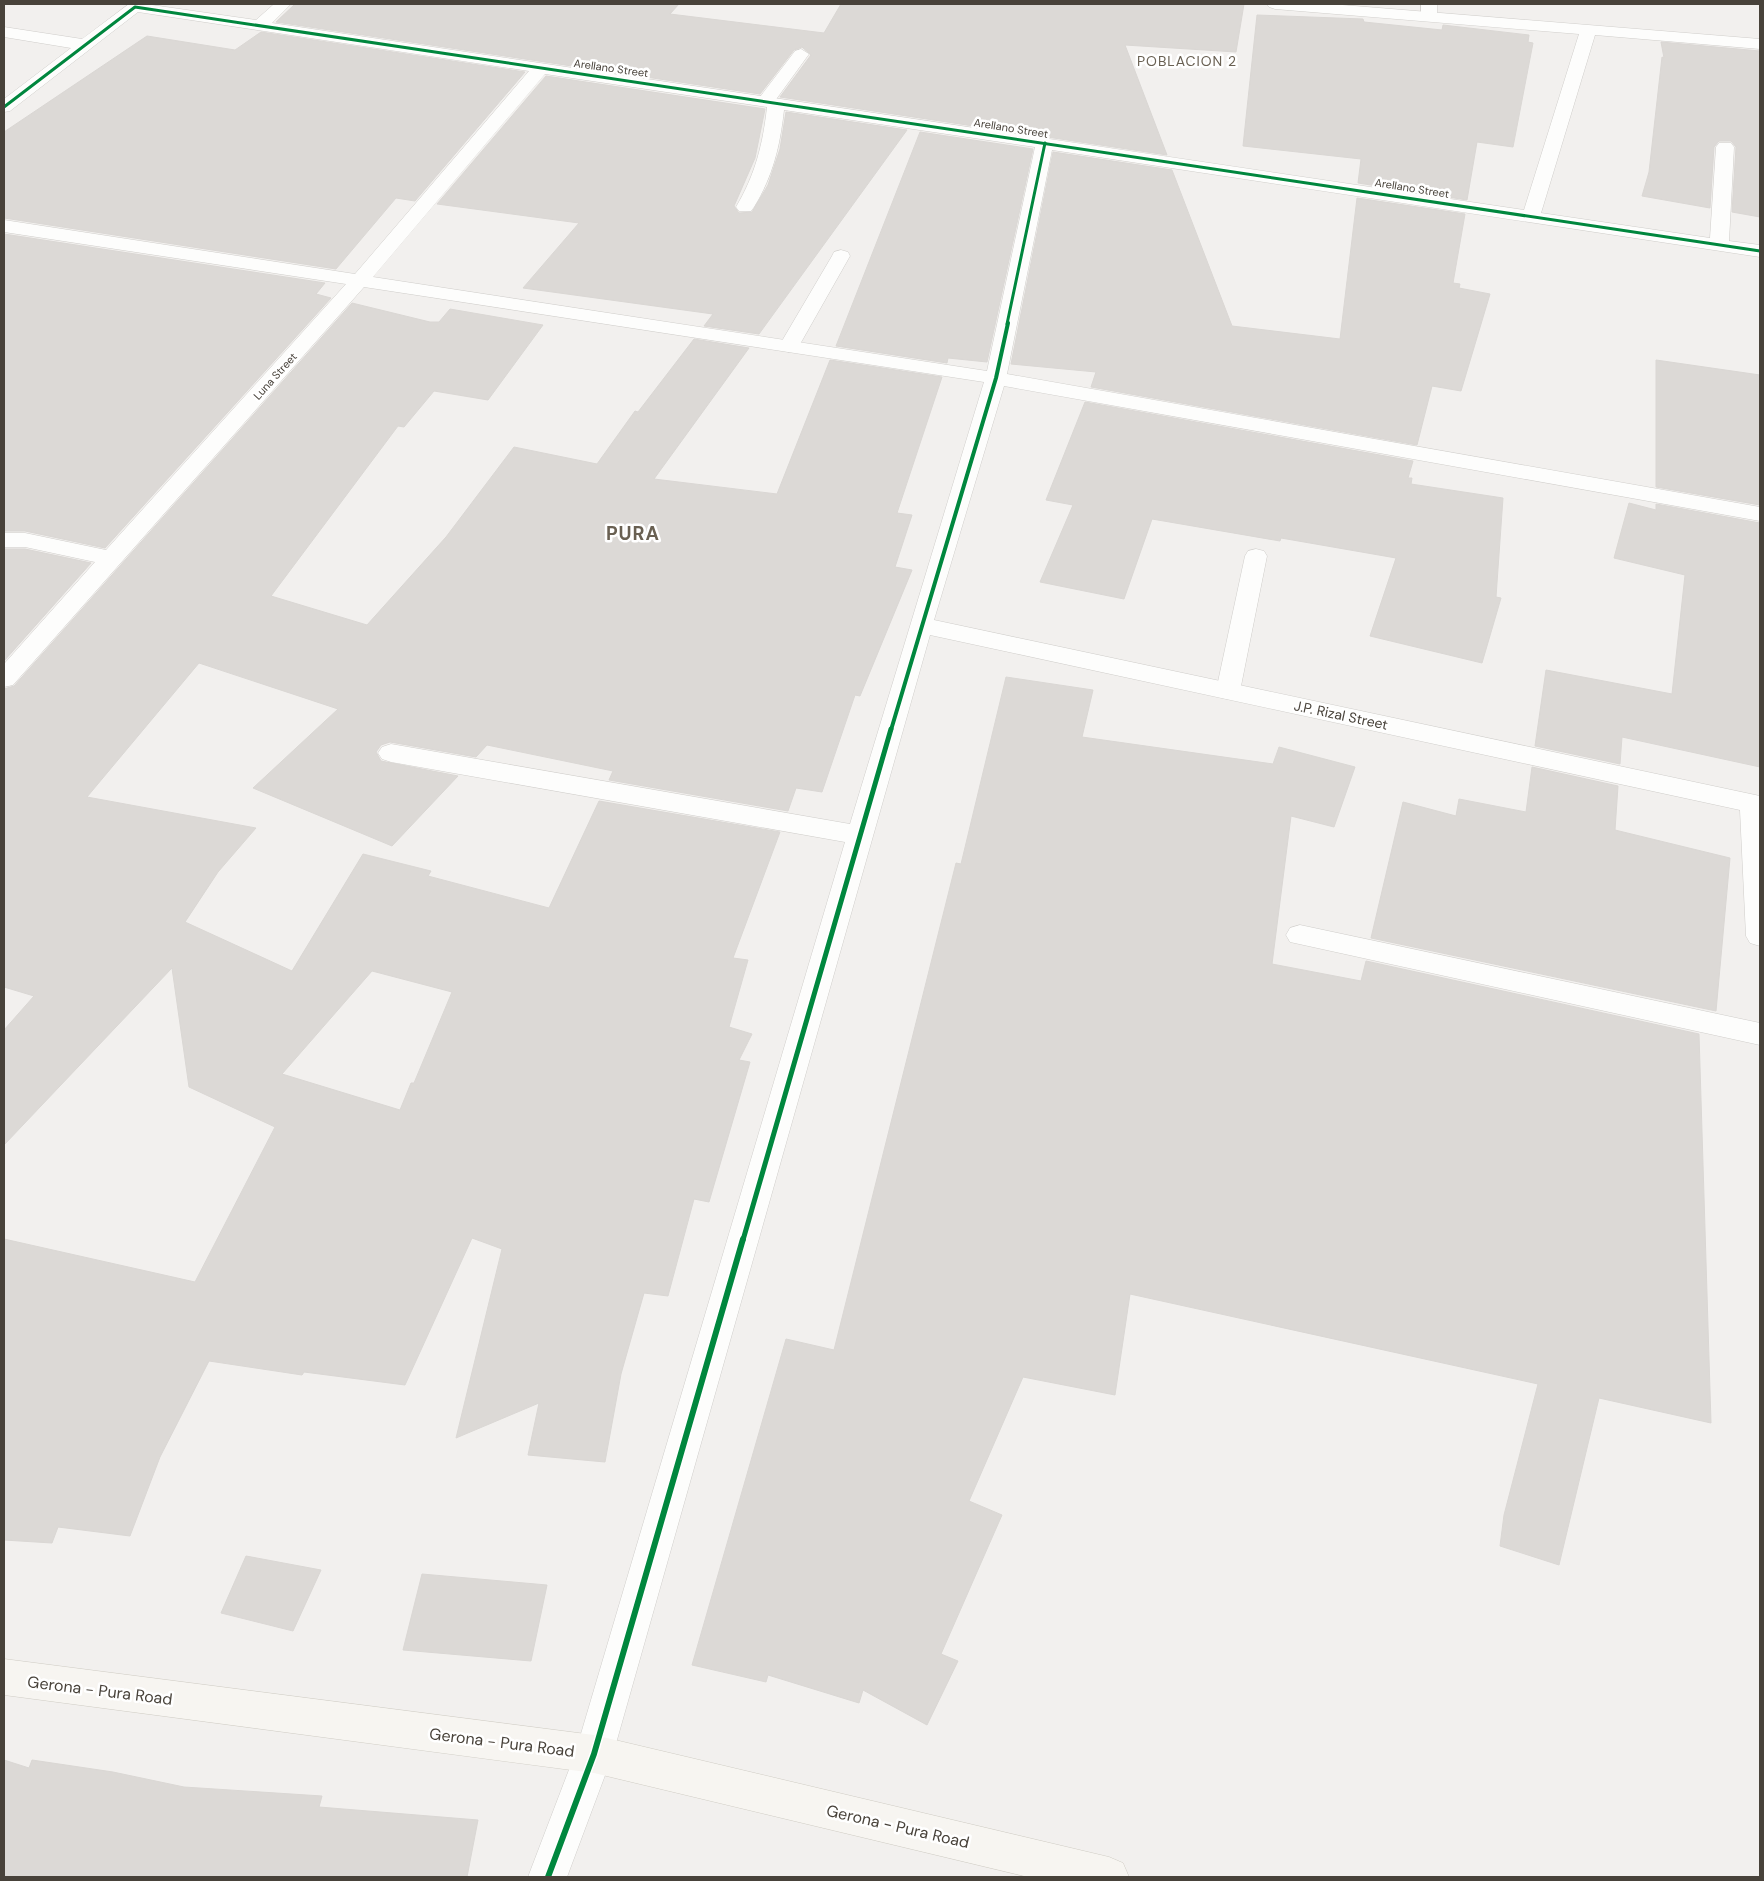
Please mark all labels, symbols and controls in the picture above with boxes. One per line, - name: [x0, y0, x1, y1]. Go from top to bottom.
- district label: POBLACION 2: [1137, 52, 1237, 70]
- street label: Arellano Street: [573, 56, 649, 80]
- street label: Arellano Street: [973, 115, 1049, 141]
- street label: Arellano Street: [1374, 175, 1450, 201]
- street label: Luna Street: [250, 350, 300, 402]
- district label: PURA: [606, 521, 660, 546]
- street label: J.P. Rizal Street: [1292, 696, 1390, 734]
- street label: Gerona - Pura Road: [26, 1671, 174, 1710]
- street label: Gerona - Pura Road: [428, 1723, 576, 1762]
- street label: Gerona - Pura Road: [824, 1800, 971, 1853]

